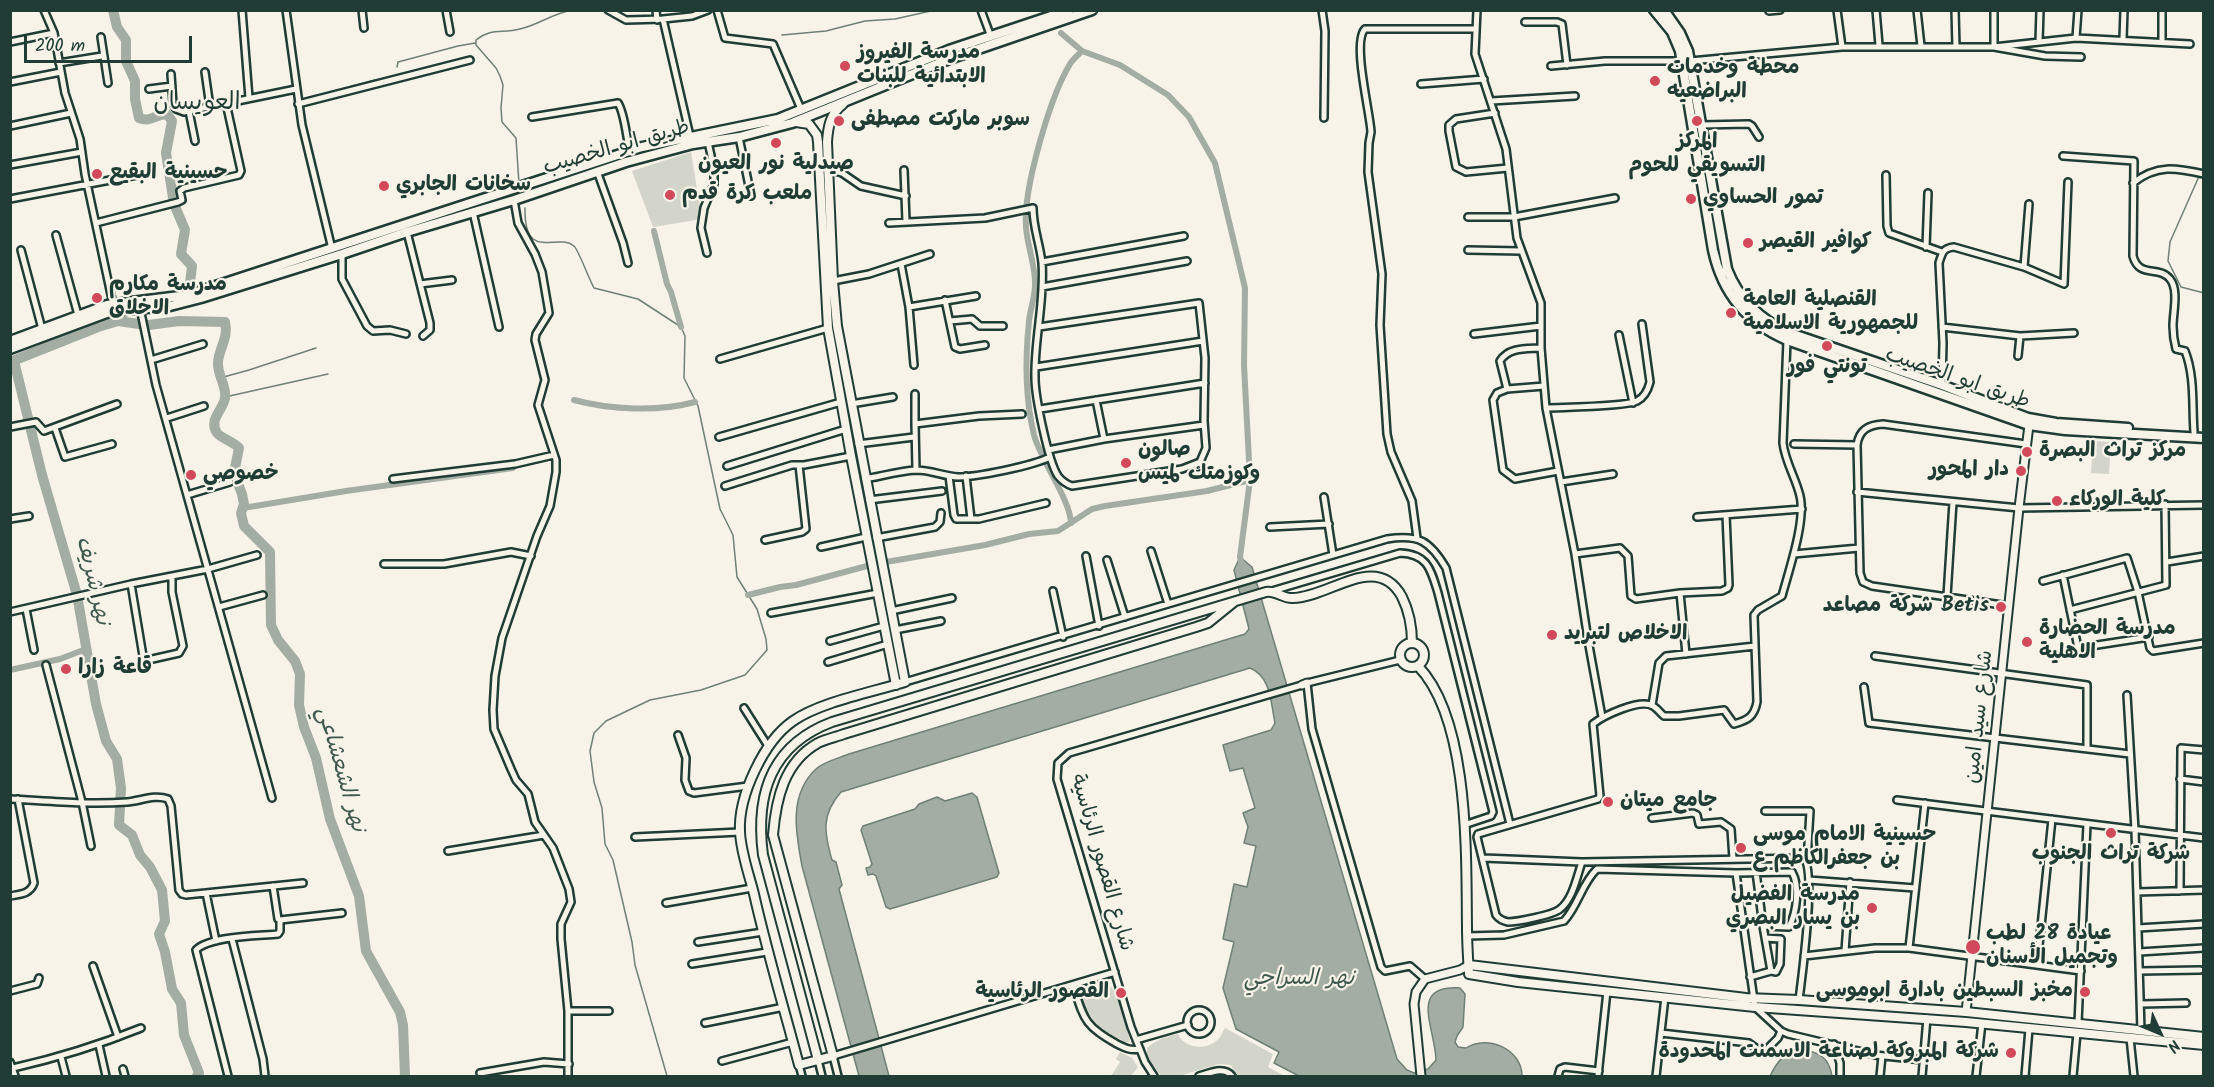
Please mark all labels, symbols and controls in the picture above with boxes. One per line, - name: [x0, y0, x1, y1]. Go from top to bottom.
- scale bar: [27, 24, 195, 62]
- text: 200 m: [35, 32, 85, 61]
- place label: مدرسة الفيروز الابتدائية للبنات: [857, 41, 986, 91]
- place label: محطة وخدمات البراضعيه: [1667, 56, 1800, 106]
- marker: مدرسة الفيروز الابتدائية للبنات: [838, 59, 852, 73]
- marker: محطة وخدمات البراضعيه: [1648, 74, 1662, 88]
- district label: العويسان: [154, 91, 240, 119]
- place label: سوبر ماركت مصطفى: [851, 108, 1030, 134]
- marker: سوبر ماركت مصطفى: [832, 114, 846, 128]
- marker: المركز التسويقي للحوم: [1690, 114, 1704, 128]
- street label: طريق ابو الخصيب: [541, 116, 693, 182]
- place label: المركز التسويقي للحوم: [1629, 130, 1765, 180]
- marker: صيدلية نور العيون: [769, 136, 783, 150]
- place label: صيدلية نور العيون: [698, 152, 854, 178]
- place label: حسينية البقيع: [109, 161, 228, 187]
- marker: حسينية البقيع: [90, 167, 104, 181]
- place label: سخانات الجابري: [396, 173, 531, 199]
- marker: سخانات الجابري: [377, 179, 391, 193]
- place label: ملعب كرة قدم: [682, 182, 812, 208]
- place label: تمور الحساوي: [1703, 186, 1823, 212]
- marker: ملعب كرة قدم: [663, 188, 677, 202]
- marker: تمور الحساوي: [1684, 192, 1698, 206]
- place label: كوافير القيصر: [1760, 230, 1872, 256]
- marker: كوافير القيصر: [1741, 236, 1755, 250]
- place label: مدرسة مكارم الاخلاق: [109, 273, 227, 323]
- place label: القنصلية العامة للجمهورية الاسلامية: [1743, 288, 1918, 338]
- marker: مدرسة مكارم الاخلاق: [90, 291, 104, 305]
- marker: القنصلية العامة للجمهورية الاسلامية: [1724, 306, 1738, 320]
- marker: تونتي فور: [1820, 339, 1834, 353]
- street label: طريق ابو الخصيب: [1881, 343, 2033, 417]
- place label: تونتي فور: [1787, 355, 1867, 381]
- place label: صالون وكوزمتك لميس: [1138, 438, 1260, 488]
- place label: مركز تراث البصرة: [2039, 439, 2186, 465]
- marker: مركز تراث البصرة: [2020, 445, 2034, 459]
- marker: صالون وكوزمتك لميس: [1119, 456, 1133, 470]
- place label: دار المحور: [1929, 458, 2009, 484]
- place label: خصوصي: [203, 462, 279, 488]
- marker: دار المحور: [2014, 464, 2028, 478]
- marker: خصوصي: [184, 468, 198, 482]
- place label: كلية الوركاء: [2069, 488, 2166, 514]
- marker: كلية الوركاء: [2050, 494, 2064, 508]
- water label: نهر شريف: [68, 534, 114, 628]
- place label: شركة مصاعد Betis: [1823, 594, 1989, 620]
- marker: شركة مصاعد Betis: [1994, 600, 2008, 614]
- place label: مدرسة الحضارة الاهلية: [2039, 617, 2176, 667]
- place label: الاخلاص لتبريد: [1564, 622, 1687, 648]
- marker: الاخلاص لتبريد: [1545, 628, 1559, 642]
- marker: مدرسة الحضارة الاهلية: [2020, 635, 2034, 649]
- street label: شارع سيد امين: [1961, 649, 2001, 785]
- place label: قاعة زارا: [78, 656, 152, 682]
- marker: قاعة زارا: [59, 662, 73, 676]
- water label: نهر الشعشاعي: [309, 705, 369, 835]
- street label: شارع القصور الرئاسية: [1063, 772, 1137, 954]
- place label: جامع ميتان: [1620, 789, 1717, 815]
- marker: جامع ميتان: [1601, 795, 1615, 809]
- place label: حسينية الامام موسى بن جعفرالكاظم ع: [1753, 823, 1936, 873]
- marker: شركة تراث الجنوب: [2104, 826, 2118, 840]
- marker: حسينية الامام موسى بن جعفرالكاظم ع: [1734, 841, 1748, 855]
- place label: شركة تراث الجنوب: [2032, 842, 2190, 868]
- place label: مدرسة الفضيل بن يسار البصري: [1726, 883, 1860, 933]
- marker: مدرسة الفضيل بن يسار البصري: [1865, 901, 1879, 915]
- place label: عيادة 28 لطب وتجميل الأسنان: [1986, 922, 2118, 972]
- marker: عيادة 28 لطب وتجميل الأسنان: [1964, 938, 1982, 956]
- water label: نهر السراجي: [1244, 967, 1354, 993]
- place label: مخبز السبطين بادارة ابوموسى: [1816, 979, 2073, 1005]
- place label: القصور الرئاسية: [975, 980, 1109, 1006]
- marker: مخبز السبطين بادارة ابوموسى: [2078, 985, 2092, 999]
- marker: القصور الرئاسية: [1114, 986, 1128, 1000]
- north arrow: [2130, 1003, 2190, 1063]
- text: N: [2161, 1034, 2186, 1058]
- place label: شركة المبروكة لصناعة الاسمنت المحدودة: [1658, 1040, 1999, 1066]
- marker: شركة المبروكة لصناعة الاسمنت المحدودة: [2004, 1046, 2018, 1060]

